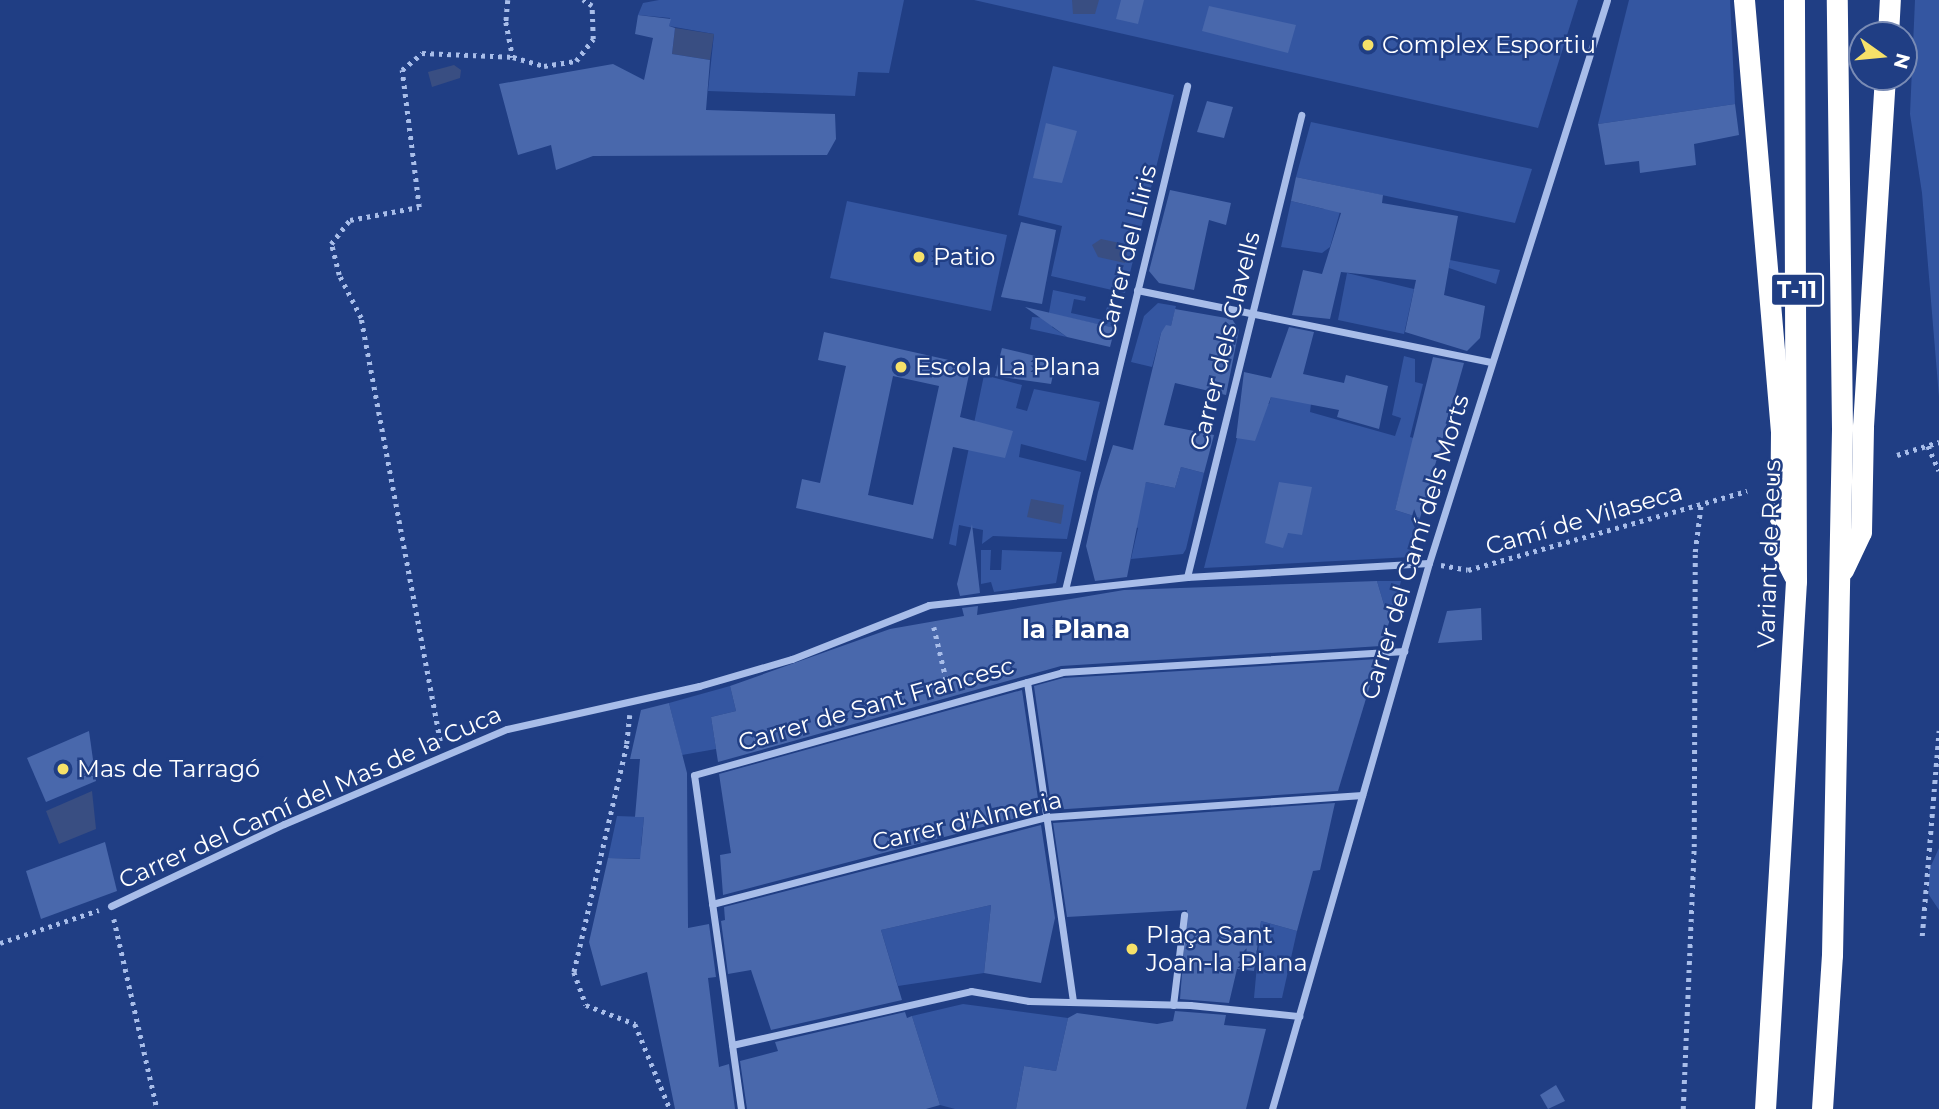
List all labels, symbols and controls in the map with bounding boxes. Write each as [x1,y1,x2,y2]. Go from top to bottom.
north arrow [1848,21,1918,91]
place label: Complex Esportiu [1382,31,1596,59]
marker: Complex Esportiu [1360,37,1376,53]
text: N [1889,51,1915,71]
street label: Carrer del Lliris [1091,162,1163,342]
street label: Carrer dels Clavells [1184,229,1266,453]
place label: Patio [933,243,995,271]
marker: Patio [911,249,927,265]
road number: T-11 [1769,270,1825,310]
place label: Escola La Plana [915,353,1101,381]
marker: Escola La Plana [893,359,909,375]
street label: Carrer del Camí dels Morts [1355,391,1475,703]
street label: Variant de Reus [1751,459,1787,649]
street label: Camí de Vilaseca [1482,477,1686,561]
district label: la Plana [1022,614,1130,646]
street label: Carrer de Sant Francesc [735,651,1017,757]
street label: Carrer del Camí del Mas de la Cuca [114,699,506,895]
place label: Mas de Tarragó [77,755,260,783]
marker: Mas de Tarragó [55,761,71,777]
street label: Carrer d'Almeria [869,785,1065,857]
place label: Plaça Sant Joan-la Plana [1146,921,1308,977]
marker: Plaça Sant Joan-la Plana [1124,941,1140,957]

